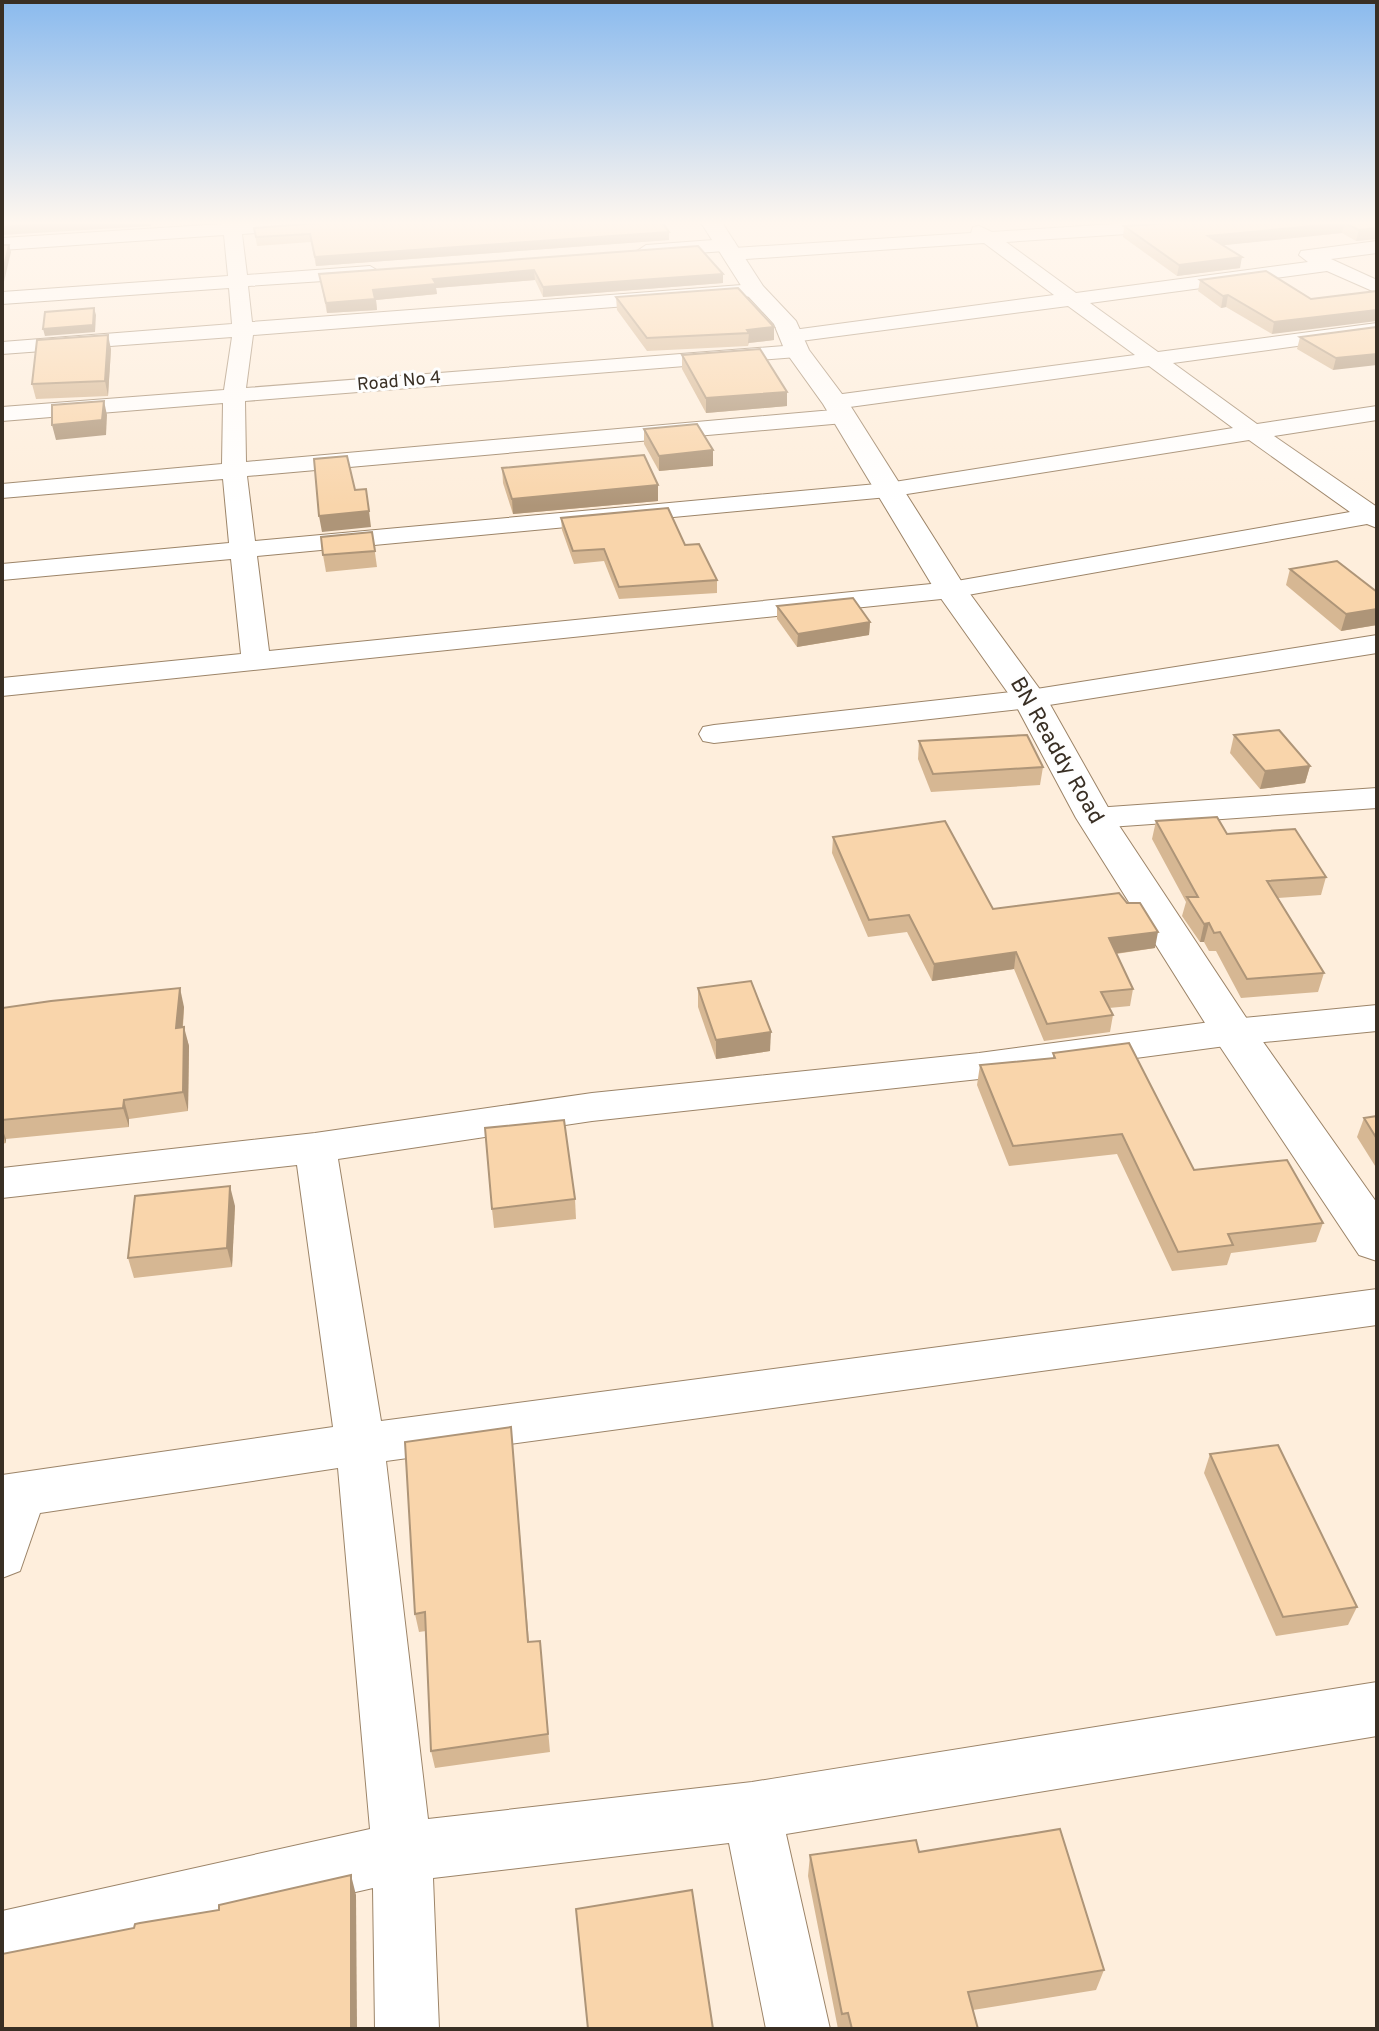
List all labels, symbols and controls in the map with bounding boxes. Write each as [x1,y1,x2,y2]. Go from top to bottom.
street label: Road No 4 [356,367,442,397]
street label: BN Readdy Road [1003,673,1109,829]

